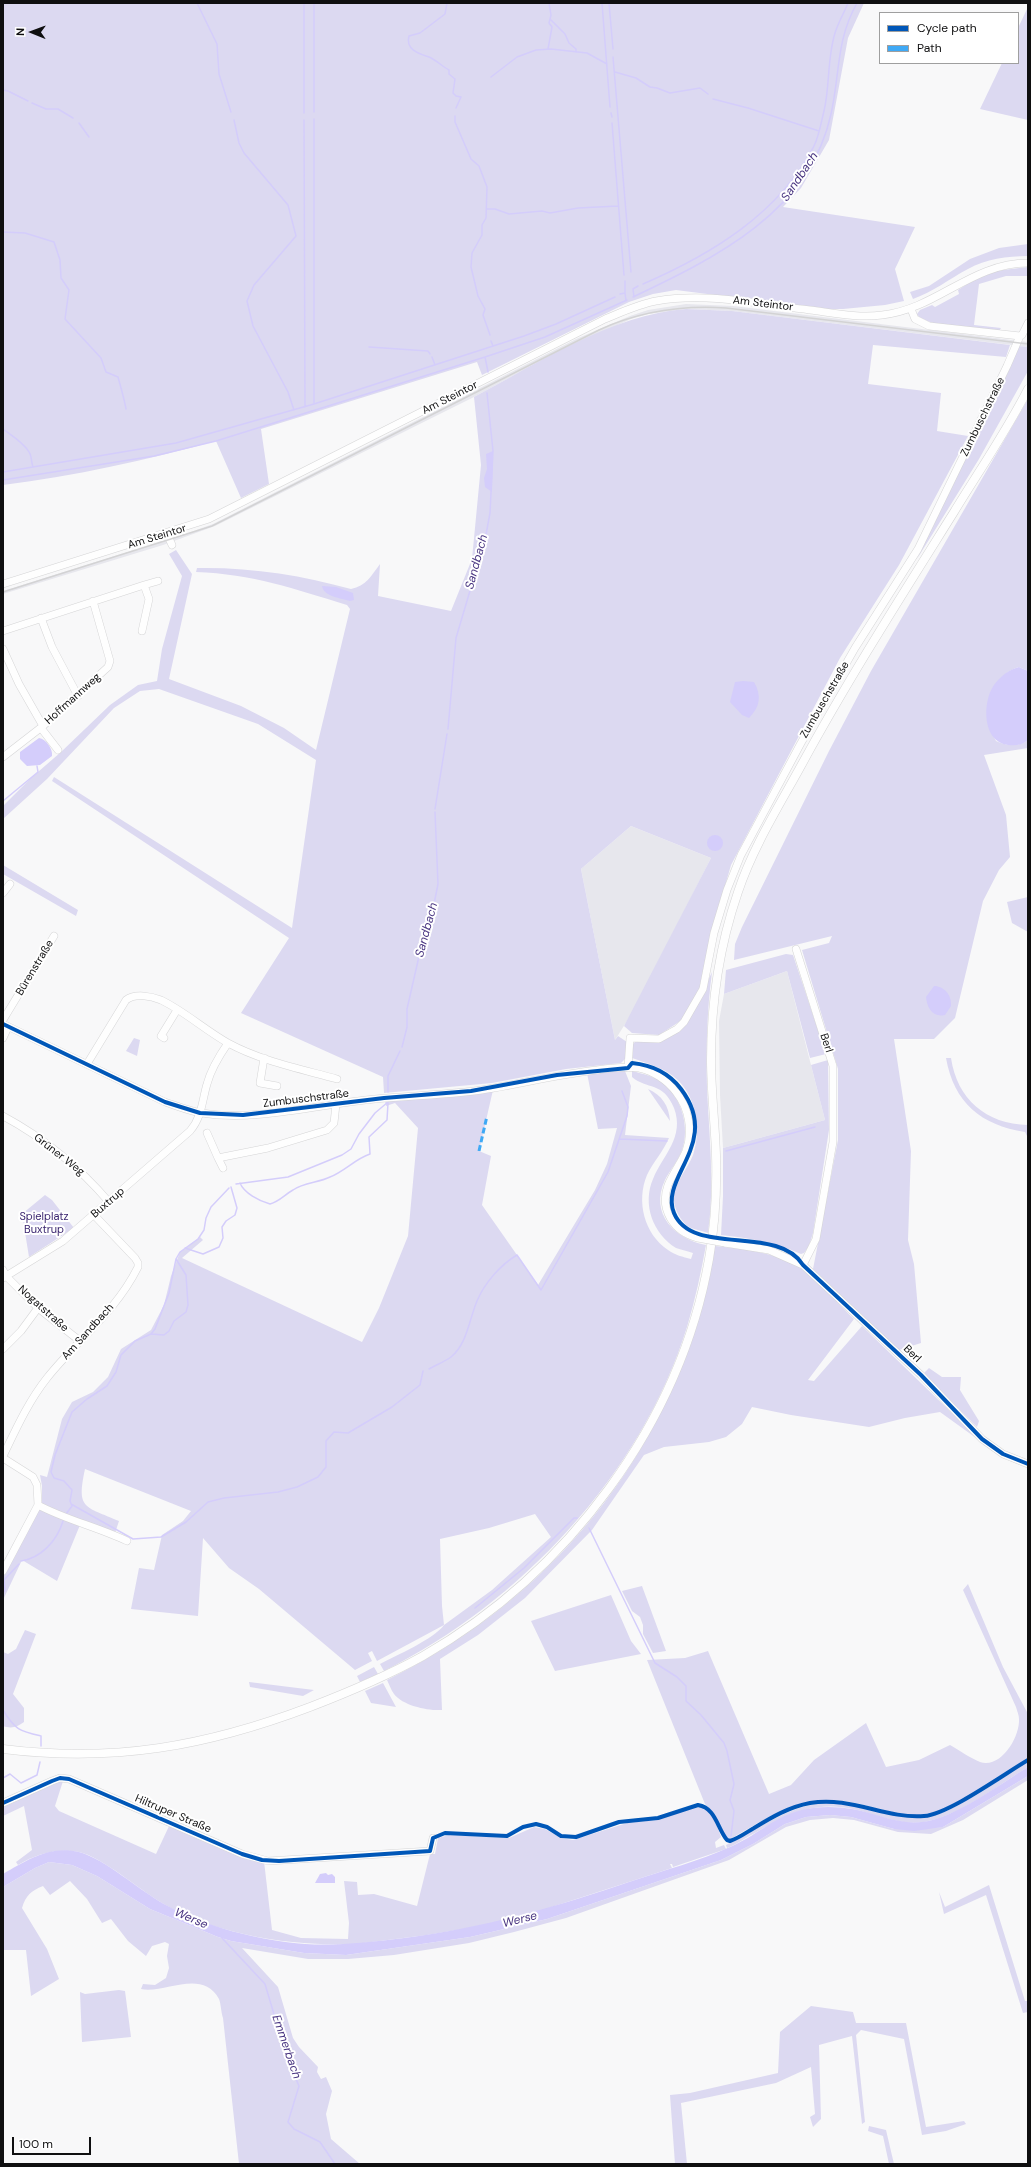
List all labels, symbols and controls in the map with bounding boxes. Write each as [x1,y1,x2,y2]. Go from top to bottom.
north arrow [12,12,52,52]
legend [879,12,1019,64]
text: Cycle path [917,20,977,36]
text: N [13,28,27,36]
text: Path [917,40,942,56]
water label: Sandbach [778,150,822,204]
street label: Am Steintor [732,294,794,314]
street label: Zumbuschstraße [958,375,1008,459]
street label: Am Steintor [420,378,480,418]
street label: Am Steintor [126,522,188,552]
water label: Sandbach [463,533,491,591]
street label: Zumbuschstraße [798,659,852,741]
street label: Hoffmannweg [42,671,104,727]
water label: Sandbach [413,901,441,959]
street label: Bürenstraße [13,938,57,998]
street label: Berl [817,1032,835,1054]
street label: Zumbuschstraße [262,1087,350,1111]
street label: Grüner Weg [31,1131,87,1179]
street label: Buxtrup [89,1185,127,1221]
park label: Spielplatz Buxtrup [19,1210,69,1236]
street label: Nogatstraße [15,1283,71,1335]
street label: Am Sandbach [59,1301,117,1363]
street label: Berl [900,1343,924,1365]
street label: Hiltruper Straße [133,1792,213,1836]
water label: Werse [172,1906,210,1932]
water label: Werse [501,1909,539,1931]
water label: Emmerbach [268,2013,304,2081]
scale bar [14,2129,93,2155]
text: 100 m [19,2136,53,2152]

